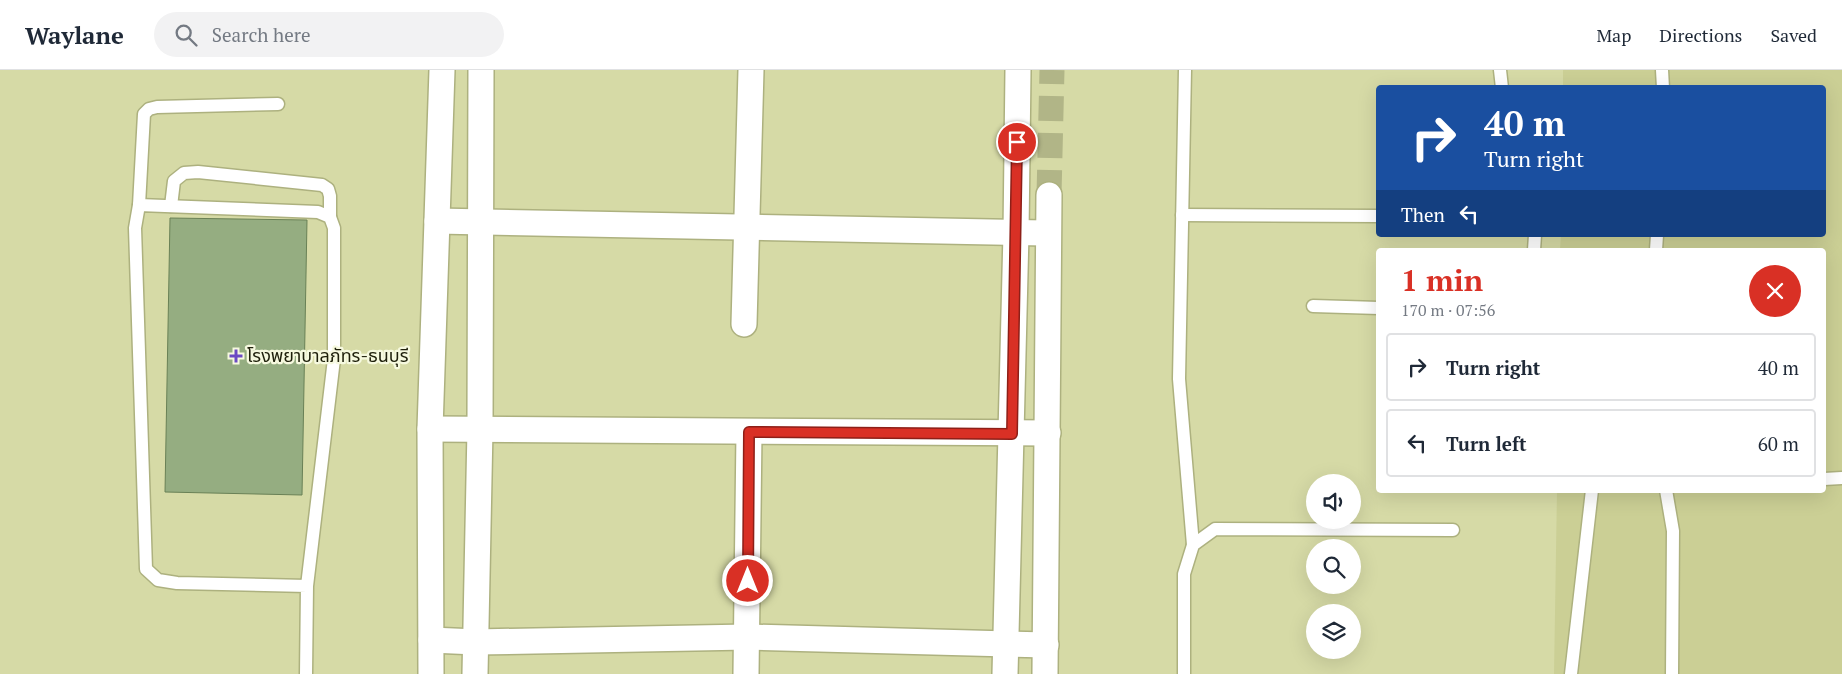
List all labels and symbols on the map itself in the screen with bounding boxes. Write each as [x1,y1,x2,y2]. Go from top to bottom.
pin [996,121,1038,163]
place label: โรงพยาบาลภัทร-ธนบุรี [247,343,409,367]
marker: โรงพยาบาลภัทร-ธนบุรี [229,349,243,363]
position arrow [721,554,773,606]

